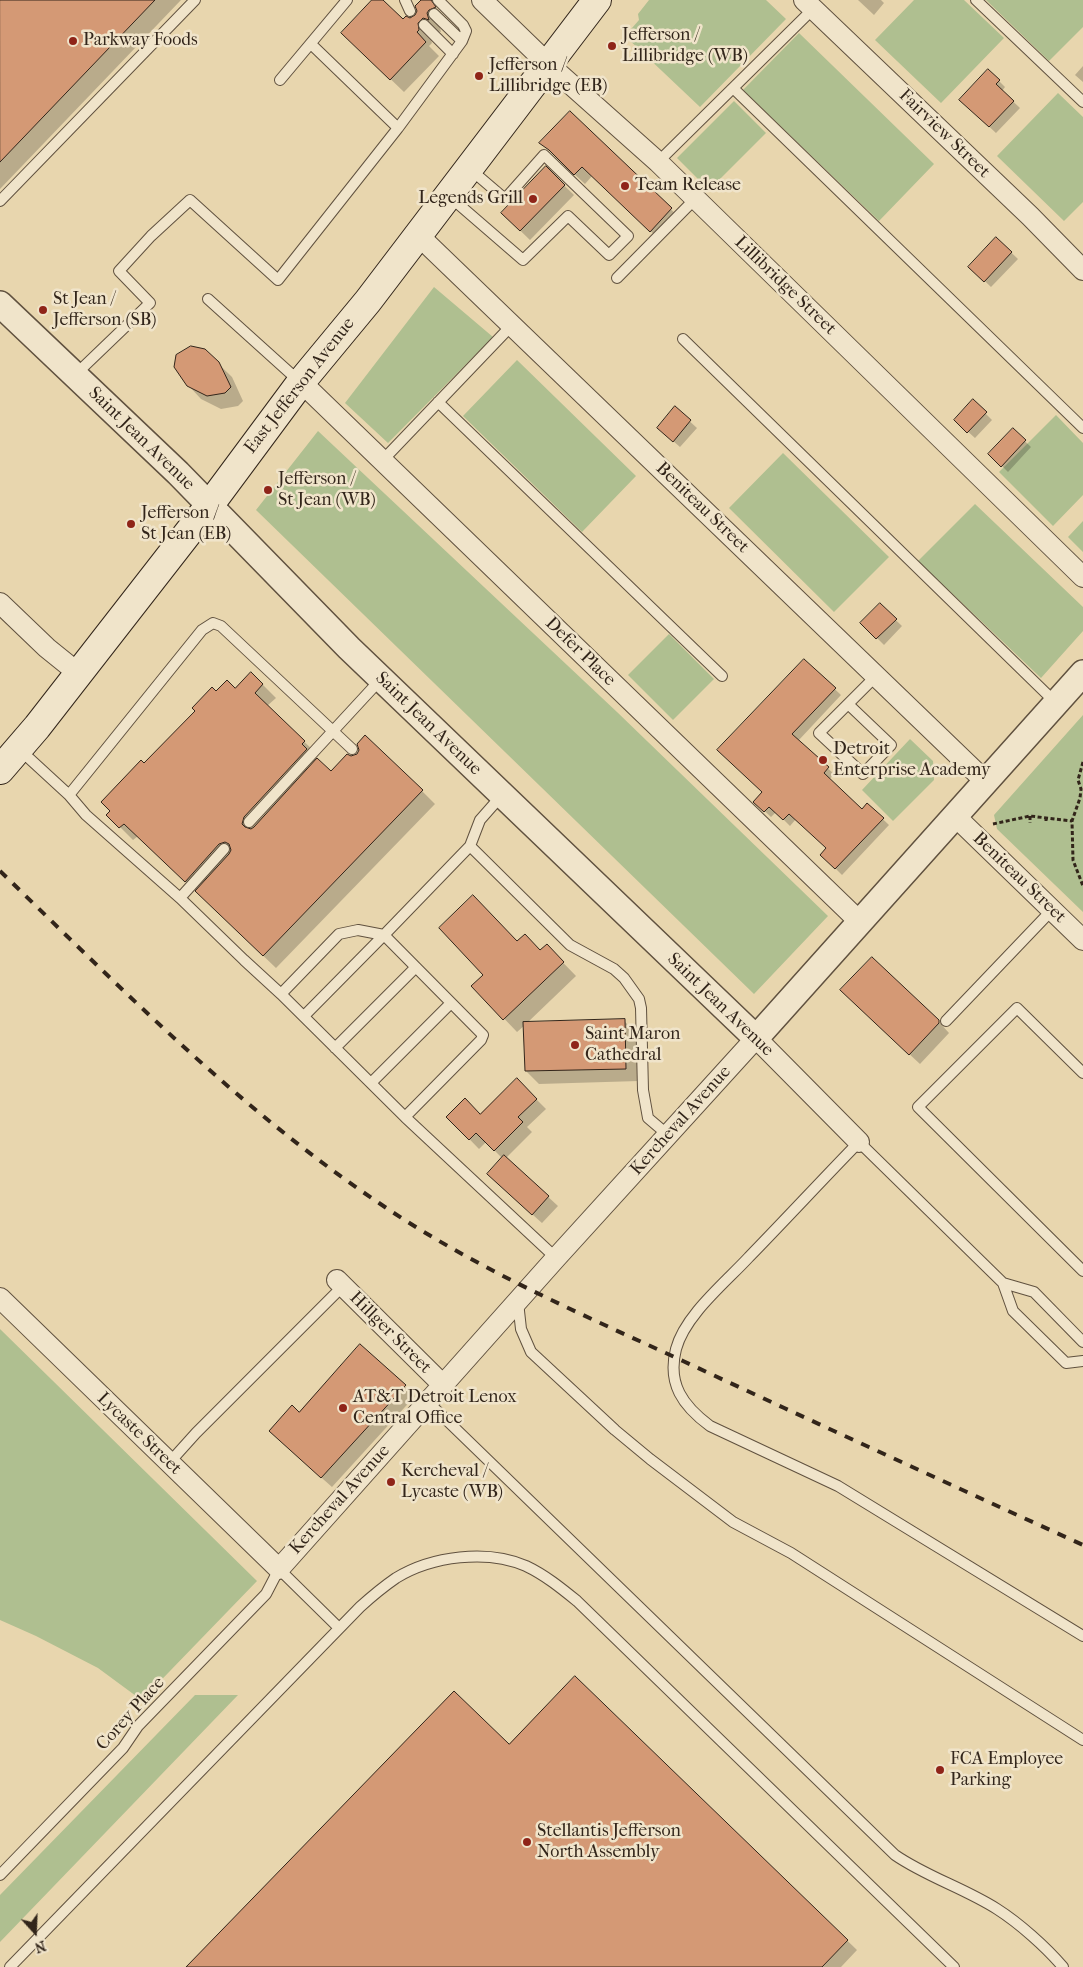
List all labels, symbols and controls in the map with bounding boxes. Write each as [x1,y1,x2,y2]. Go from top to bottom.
place label: Jefferson / Lillibridge (WB) [622,25,748,68]
place label: Parkway Foods [83,30,198,52]
marker: Parkway Foods [67,35,79,47]
marker: Jefferson / Lillibridge (WB) [606,40,618,52]
place label: Jefferson / Lillibridge (EB) [489,55,607,98]
marker: Jefferson / Lillibridge (EB) [473,70,485,82]
street label: Fairview Street [894,85,994,183]
place label: Team Release [635,175,741,197]
marker: Team Release [619,180,631,192]
place label: Legends Grill [418,188,523,210]
marker: Legends Grill [527,193,539,205]
street label: Lillibridge Street [730,232,840,340]
place label: St Jean / Jefferson (SB) [53,289,156,332]
marker: St Jean / Jefferson (SB) [37,304,49,316]
street label: East Jefferson Avenue [240,314,360,458]
street label: Saint Jean Avenue [83,383,199,495]
street label: Beniteau Street [651,458,753,558]
place label: Jefferson / St Jean (WB) [278,469,376,512]
marker: Jefferson / St Jean (WB) [262,484,274,496]
place label: Jefferson / St Jean (EB) [141,503,231,546]
marker: Jefferson / St Jean (EB) [125,518,137,530]
street label: Defer Place [540,613,620,691]
street label: Saint Jean Avenue [370,668,486,780]
place label: Detroit Enterprise Academy [833,739,990,782]
marker: Detroit Enterprise Academy [817,754,829,766]
street label: Beniteau Street [968,828,1070,928]
street label: Saint Jean Avenue [662,949,778,1061]
place label: Saint Maron Cathedral [585,1024,680,1066]
marker: Saint Maron Cathedral [569,1039,581,1051]
street label: Kercheval Avenue [626,1062,736,1180]
street label: Hillger Street [345,1288,435,1378]
place label: AT&T Detroit Lenox Central Office [353,1387,517,1430]
street label: Lycaste Street [92,1388,186,1480]
marker: AT&T Detroit Lenox Central Office [337,1402,349,1414]
street label: Kercheval Avenue [285,1441,395,1559]
place label: Kercheval / Lycaste (WB) [401,1461,503,1504]
marker: Kercheval / Lycaste (WB) [385,1476,397,1488]
street label: Corey Place [92,1673,170,1755]
place label: FCA Employee Parking [950,1749,1063,1792]
marker: FCA Employee Parking [934,1764,946,1776]
place label: Stellantis Jefferson North Assembly [537,1821,681,1864]
marker: Stellantis Jefferson North Assembly [521,1836,533,1848]
north arrow [10,1907,60,1957]
text: N [32,1937,48,1956]

